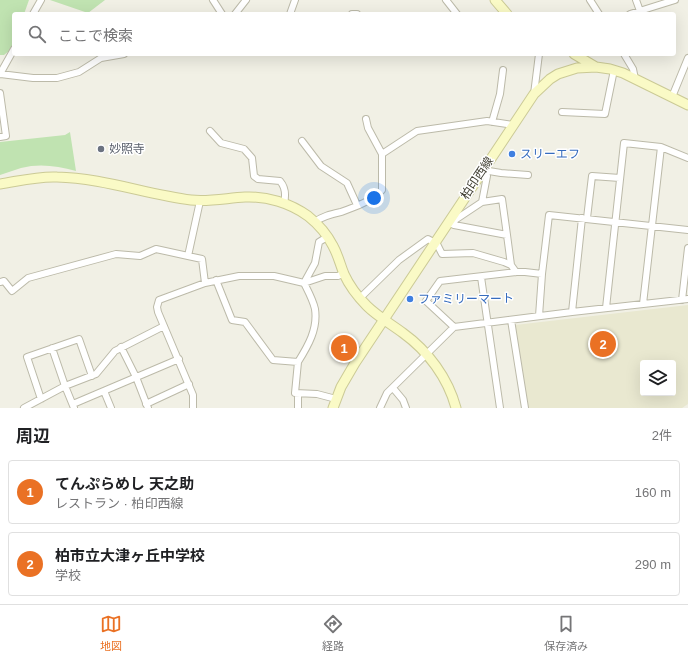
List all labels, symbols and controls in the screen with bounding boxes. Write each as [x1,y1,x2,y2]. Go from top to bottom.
search box [12,12,676,56]
icon: search [26,23,48,45]
text: ここで検索 [58,27,133,44]
place label: 妙照寺 [109,142,145,156]
marker: 妙照寺 [96,144,106,154]
place label: スリーエフ [520,147,580,161]
marker: スリーエフ [507,149,517,159]
street label: 柏印西線 [458,154,496,202]
your location [364,188,384,208]
place label: ファミリーマート [418,292,514,306]
marker: ファミリーマート [405,294,415,304]
pin: 2 [590,329,616,359]
pin: 1 [331,333,357,363]
map controls [640,360,676,396]
button: layers [640,360,676,396]
text: 周辺 [16,427,50,446]
text: 2件 [652,428,672,443]
text: てんぷらめし 天之助 [55,475,194,492]
text: 1 [26,485,34,500]
text: 160 m [635,485,671,500]
text: レストラン · 柏印西線 [55,496,184,511]
text: 柏市立大津ヶ丘中学校 [55,547,205,564]
text: 2 [26,557,34,572]
text: 290 m [635,557,671,572]
text: 学校 [55,568,81,583]
tab: 地図 [100,613,122,653]
tab: 経路 [322,613,344,653]
tab: 保存済み [544,613,588,653]

